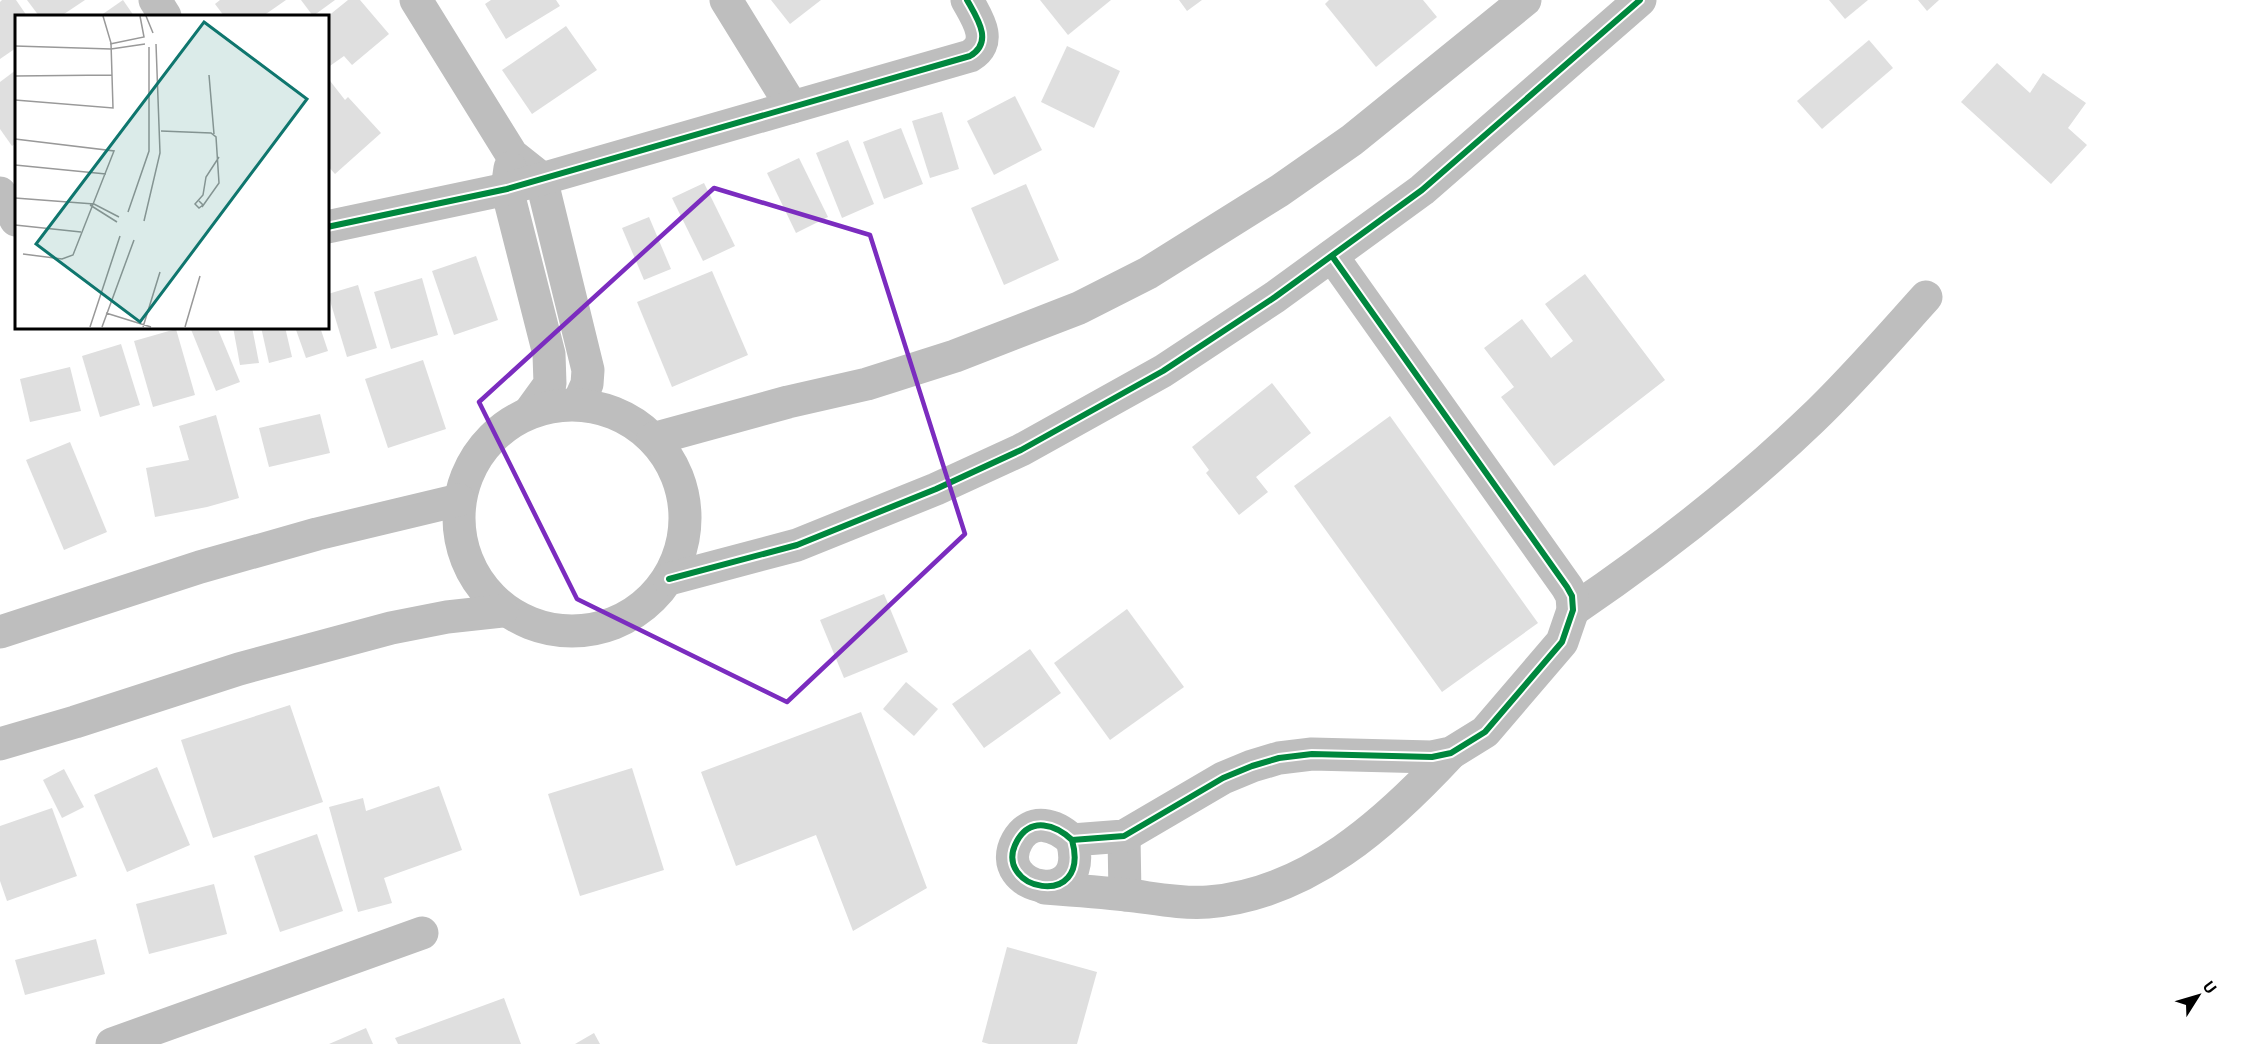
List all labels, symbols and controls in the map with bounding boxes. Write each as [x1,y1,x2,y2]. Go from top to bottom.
inset map [15,15,328,328]
north arrow [2168,966,2228,1026]
text: U [2199,977,2220,997]

